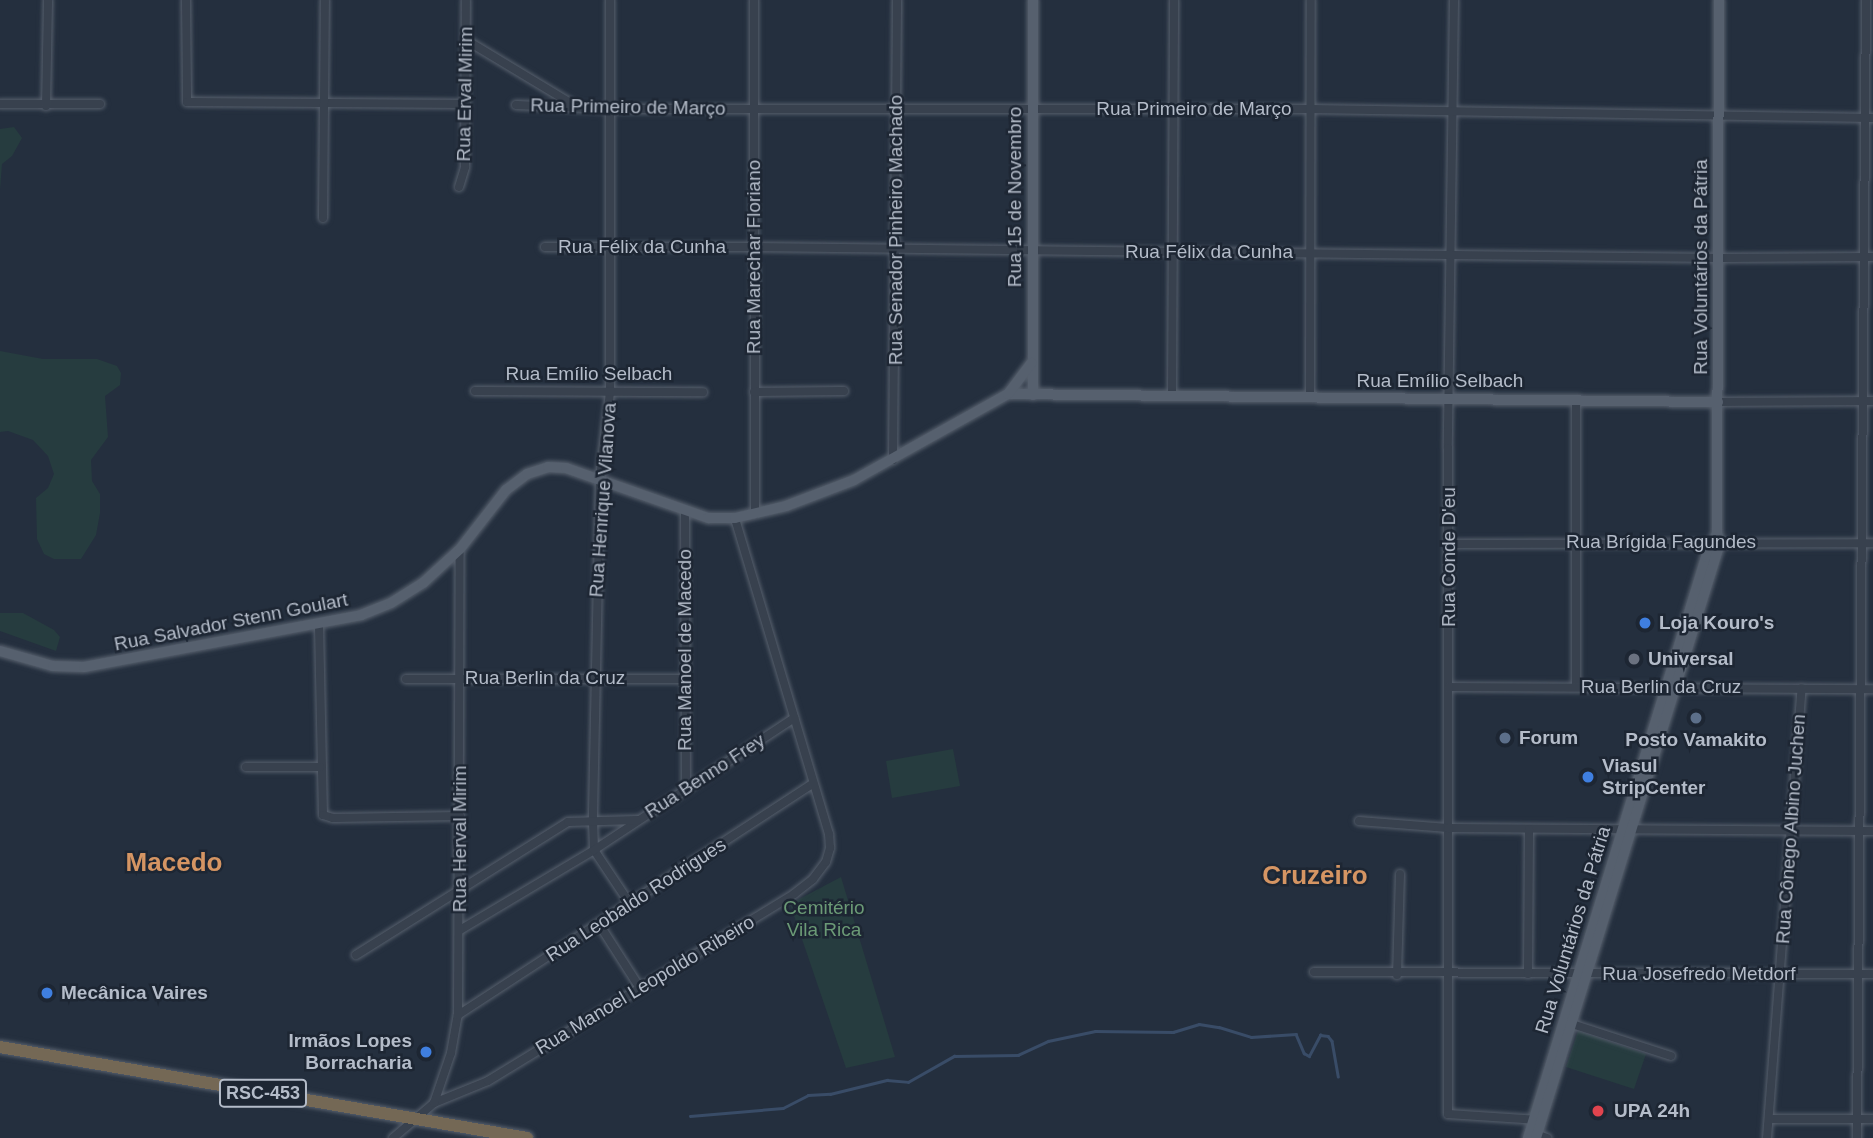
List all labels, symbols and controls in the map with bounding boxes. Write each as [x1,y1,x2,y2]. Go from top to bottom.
street label: Rua Erval Mirim [452,26,478,162]
street label: Rua Primeiro de Março [530,94,726,120]
street label: Rua Senador Pinheiro Machado [885,95,907,365]
street label: Rua Primeiro de Março [1096,98,1292,120]
street label: Rua 15 de Novembro [1004,107,1026,287]
street label: Rua Voluntários da Pátria [1690,159,1712,375]
street label: Rua Marechar Floriano [743,160,765,354]
street label: Rua Félix da Cunha [558,236,726,258]
street label: Rua Félix da Cunha [1125,241,1293,263]
street label: Rua Emílio Selbach [506,363,672,385]
street label: Rua Emílio Selbach [1357,370,1523,392]
street label: Rua Henrique Vilanova [585,402,621,598]
street label: Rua Conde D'eu [1438,487,1460,627]
street label: Rua Brígida Fagundes [1566,531,1756,553]
street label: Rua Manoel de Macedo [674,549,696,751]
street label: Rua Salvador Stenn Goulart [112,588,350,656]
place label: Loja Kouro's [1659,612,1774,634]
marker: Loja Kouro's [1637,615,1653,631]
place label: Universal [1648,648,1734,670]
marker: Universal [1626,651,1642,667]
street label: Rua Berlin da Cruz [465,667,625,689]
street label: Rua Berlin da Cruz [1581,676,1741,698]
marker: Posto Vamakito [1688,710,1704,726]
street label: Rua Cônego Albino Juchen [1772,713,1810,945]
place label: Forum [1519,727,1578,749]
street label: Rua Benno Frey [641,729,769,823]
place label: Posto Vamakito [1625,729,1767,751]
marker: Forum [1497,730,1513,746]
place label: Viasul StripCenter [1602,755,1705,799]
street label: Rua Herval Mirim [449,766,471,912]
marker: Viasul StripCenter [1580,769,1596,785]
street label: Rua Voluntários da Pátria [1531,824,1615,1036]
street label: Rua Leobaldo Rodrigues [542,833,730,967]
district label: Macedo [126,847,222,879]
district label: Cruzeiro [1262,860,1368,892]
park label: Cemitério Vila Rica [783,897,865,941]
street label: Rua Manoel Leopoldo Ribeiro [531,910,759,1060]
street label: Rua Josefredo Metdorf [1602,963,1796,985]
place label: Mecânica Vaires [61,982,208,1004]
marker: Mecânica Vaires [39,985,55,1001]
place label: Irmãos Lopes Borracharia [288,1030,412,1074]
marker: Irmãos Lopes Borracharia [418,1044,434,1060]
road number: RSC-453 [218,1078,308,1108]
place label: UPA 24h [1614,1100,1691,1122]
marker: UPA 24h [1588,1101,1608,1121]

